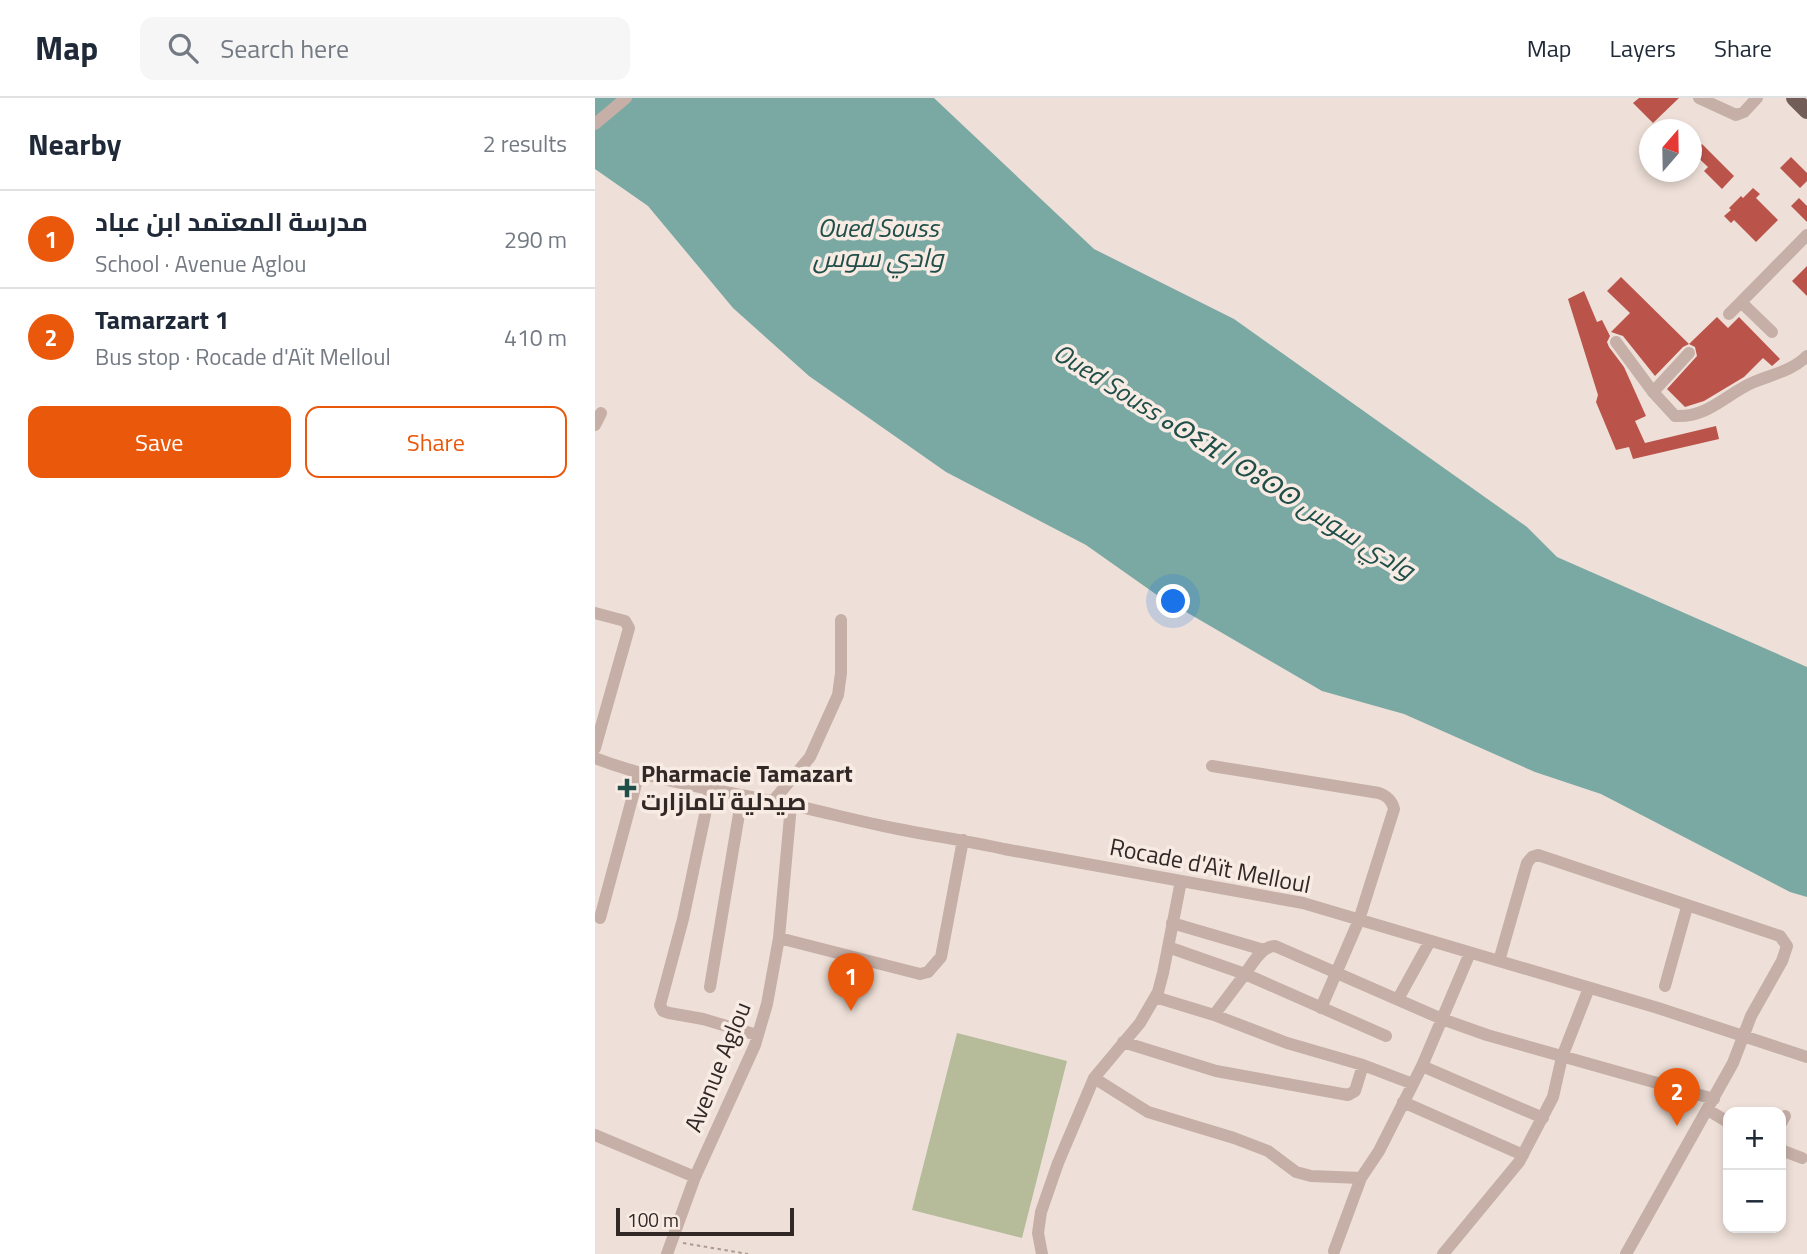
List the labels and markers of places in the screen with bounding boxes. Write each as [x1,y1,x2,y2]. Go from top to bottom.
place label: Pharmacie Tamazart صيدلية تامازارت [641,755,853,819]
marker: Pharmacie Tamazart صيدلية تامازارت [619,780,635,796]
pin: 1 [828,953,874,1011]
pin: 2 [1654,1068,1700,1126]

